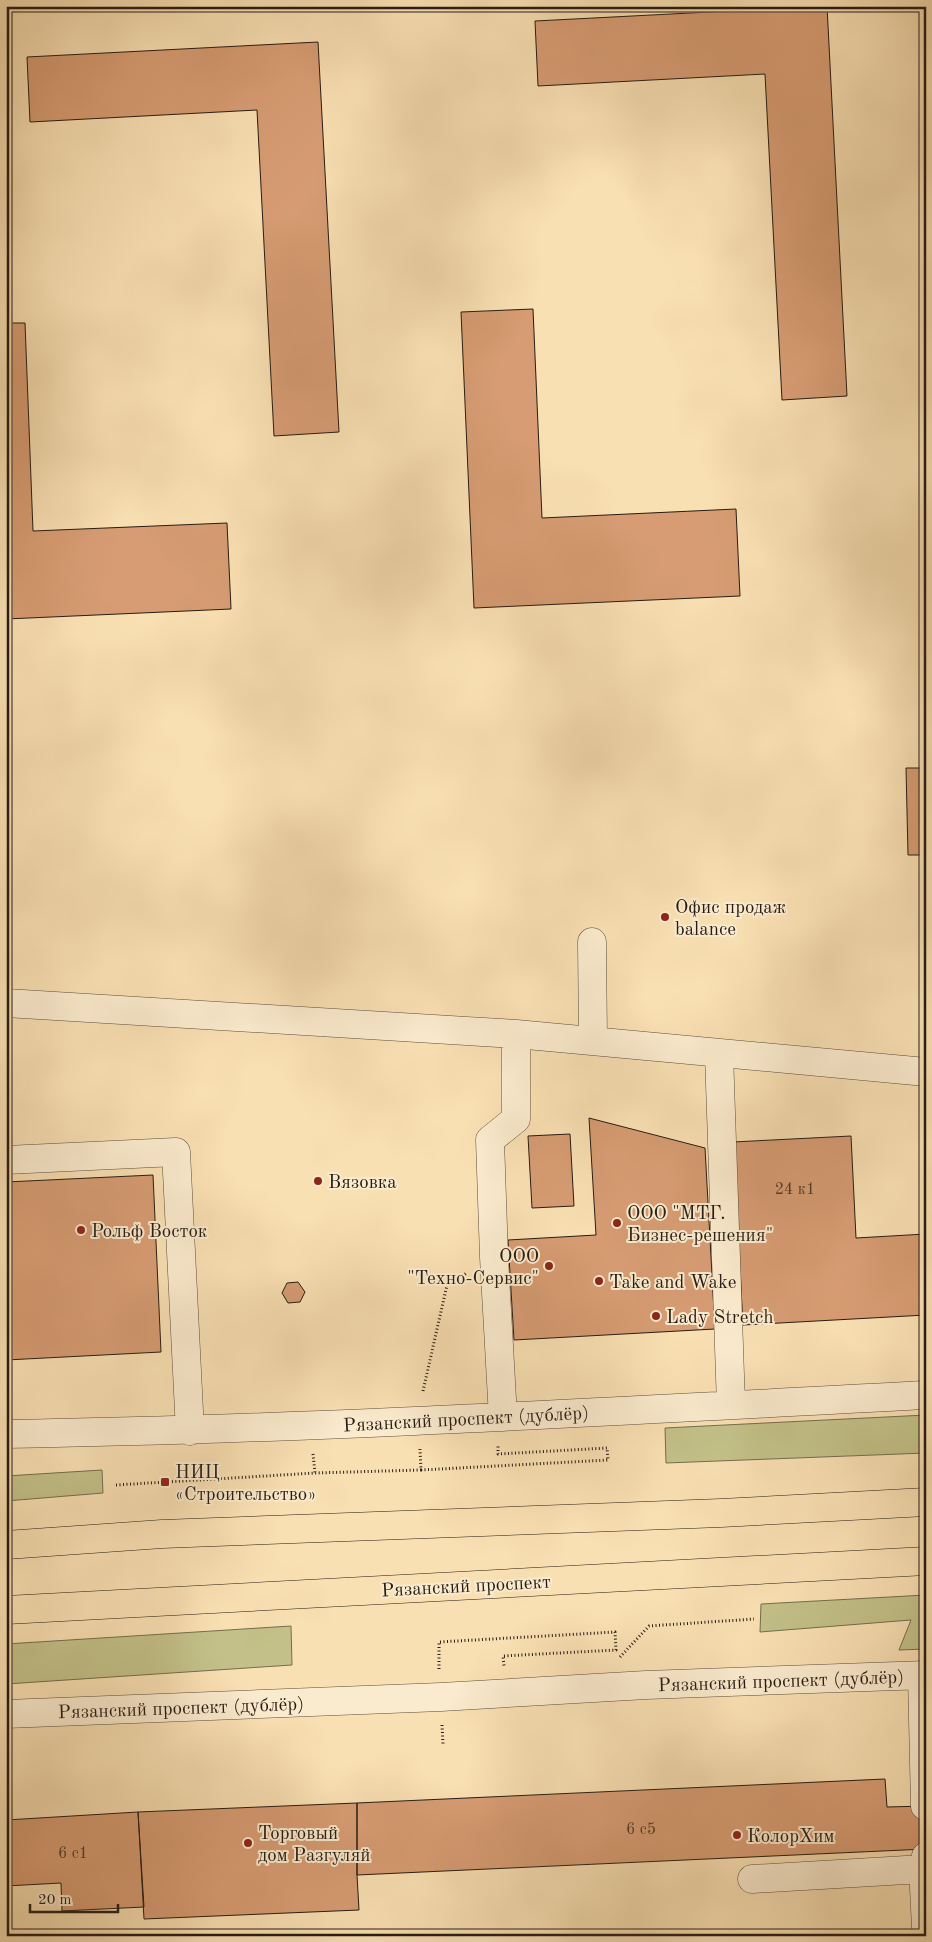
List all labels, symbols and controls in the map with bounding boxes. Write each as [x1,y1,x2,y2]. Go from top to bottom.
place label: Офис продаж balance [675,899,787,940]
marker: Офис продаж balance [659,911,671,923]
place label: Вязовка [328,1174,397,1193]
marker: Вязовка [312,1175,324,1187]
house number: 24 к1 [775,1182,815,1198]
place label: ООО "МТГ. Бизнес-решения" [627,1205,773,1246]
marker: ООО "МТГ. Бизнес-решения" [611,1217,623,1229]
place label: Рольф Восток [91,1223,208,1242]
marker: Рольф Восток [75,1224,87,1236]
place label: ООО "Техно-Сервис" [407,1248,539,1289]
marker: ООО "Техно-Сервис" [543,1260,555,1272]
place label: Take and Wake [609,1274,737,1293]
marker: Take and Wake [593,1275,605,1287]
place label: Lady Stretch [666,1309,774,1328]
marker: Lady Stretch [650,1310,662,1322]
street label: Рязанский проспект (дублёр) [343,1404,590,1436]
place label: НИЦ «Строительство» [175,1464,316,1505]
marker: НИЦ «Строительство» [159,1476,171,1488]
street label: Рязанский проспект [381,1574,552,1601]
street label: Рязанский проспект (дублёр) [658,1668,905,1696]
street label: Рязанский проспект (дублёр) [58,1695,305,1723]
house number: 6 с5 [626,1822,656,1838]
place label: Торговый дом Разгуляй [258,1825,371,1866]
place label: КолорХим [747,1828,835,1847]
marker: КолорХим [731,1829,743,1841]
marker: Торговый дом Разгуляй [242,1837,254,1849]
house number: 6 с1 [58,1846,88,1862]
scale bar [30,1882,118,1914]
text: 20 m [38,1893,72,1908]

